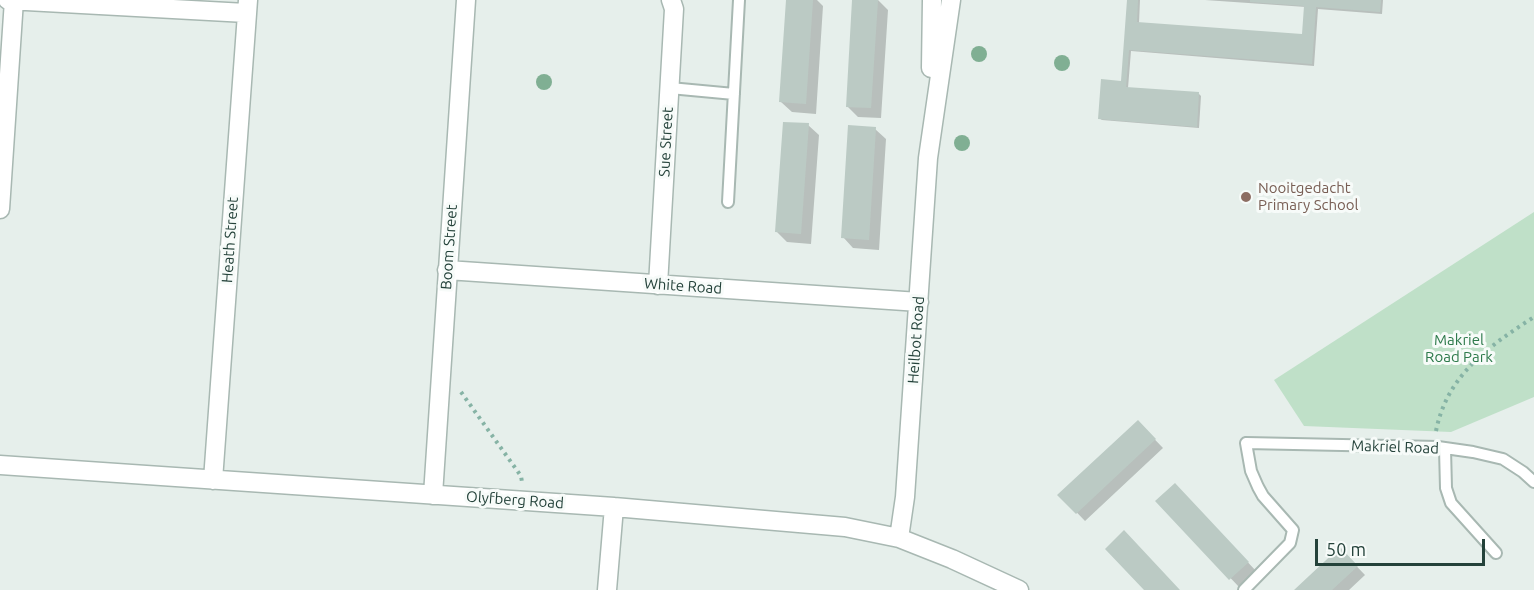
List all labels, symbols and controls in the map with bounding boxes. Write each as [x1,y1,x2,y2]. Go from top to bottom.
street label: Sue Street [655,107,677,177]
place label: Nooitgedacht Primary School [1258,179,1359,214]
marker: Nooitgedacht Primary School [1239,190,1253,204]
street label: Heath Street [218,196,242,284]
street label: Boom Street [437,204,461,290]
street label: White Road [643,274,723,298]
street label: Heilbot Road [904,296,928,384]
park label: Makriel Road Park [1425,331,1493,366]
street label: Makriel Road [1351,436,1439,458]
street label: Olyfberg Road [466,488,564,512]
scale bar [1318,527,1488,565]
text: 50 m [1326,539,1366,559]

